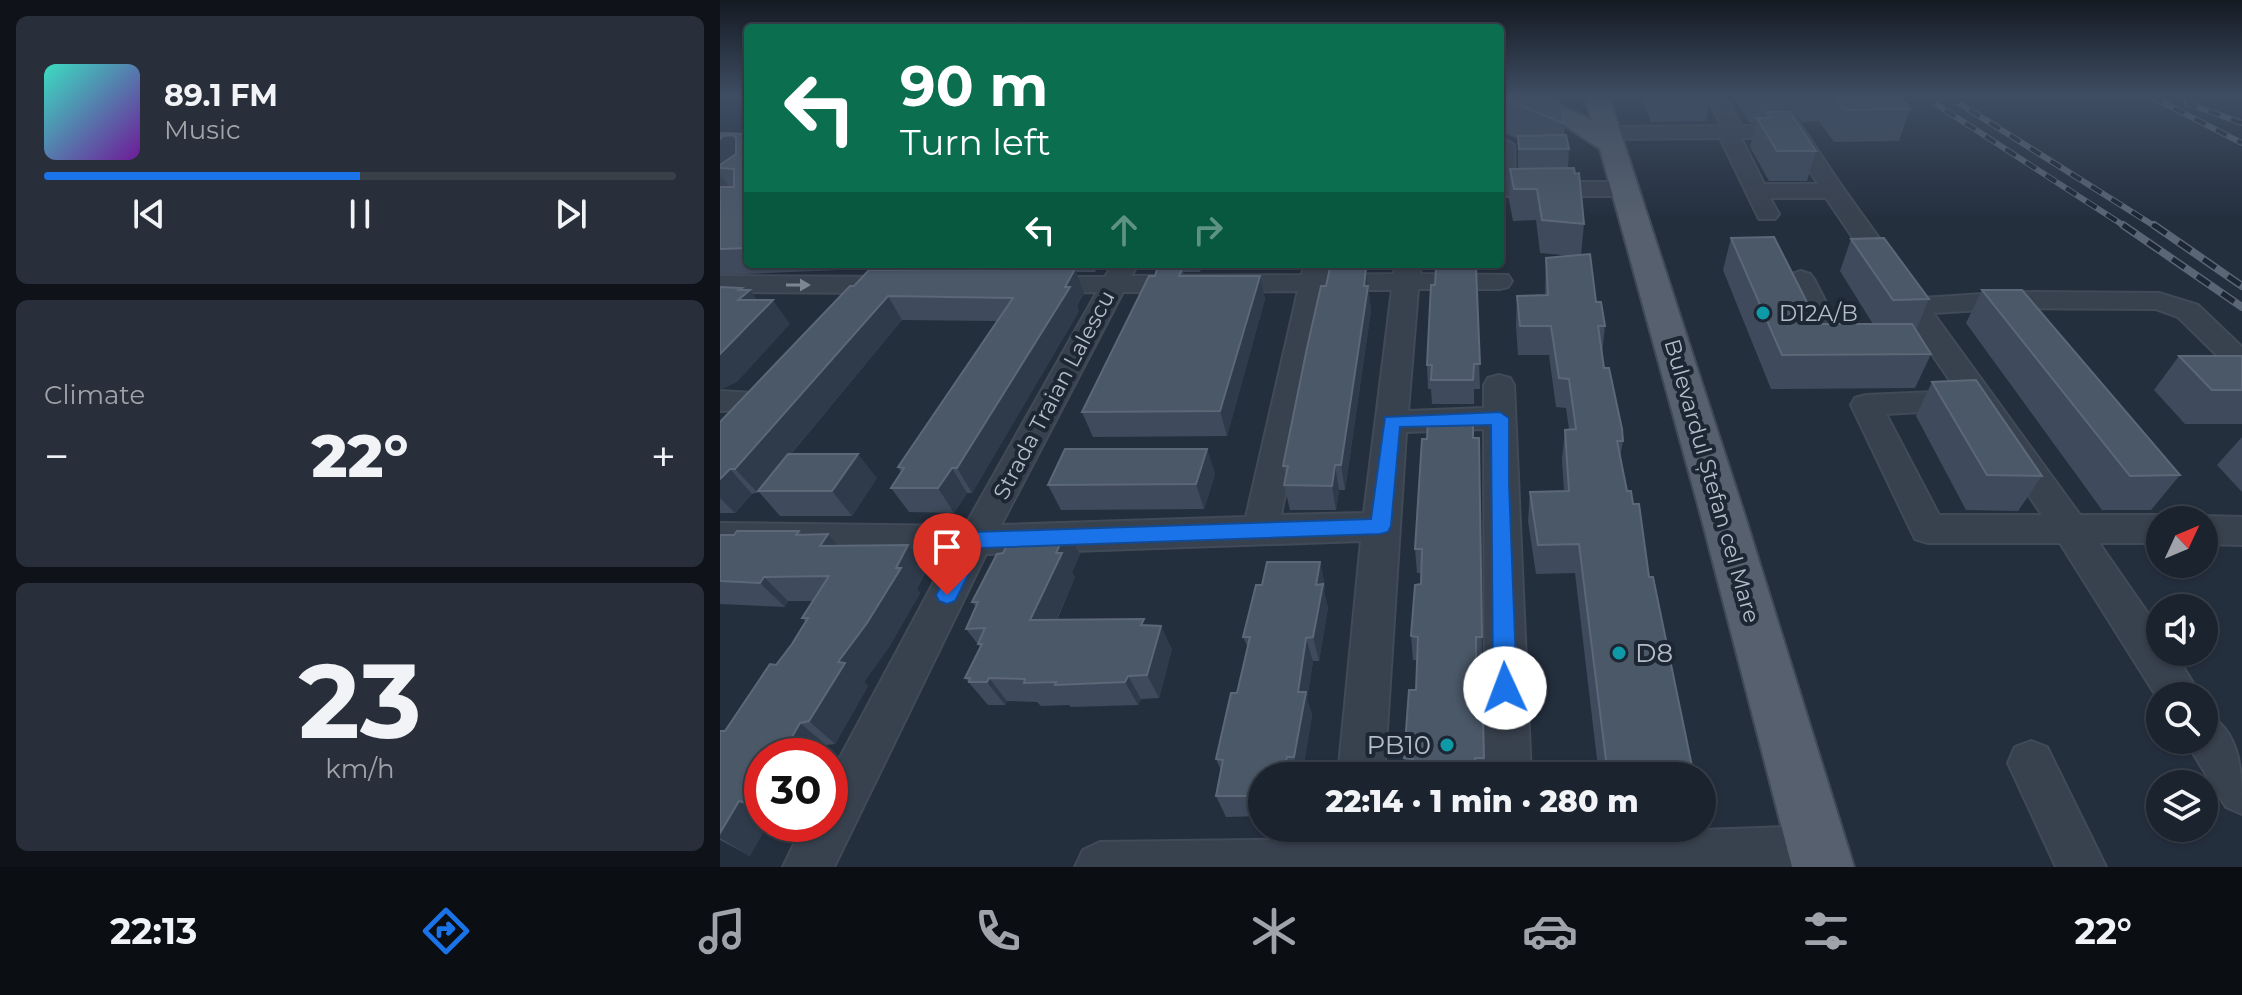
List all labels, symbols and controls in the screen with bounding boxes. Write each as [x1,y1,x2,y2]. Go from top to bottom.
text: 90 m [900,52,1048,120]
icon: left [768,56,872,160]
text: 89.1 FM [164,77,278,114]
text: Music [164,114,241,146]
text: Turn left [900,120,1051,164]
icon: previous [127,192,171,236]
icon: pause [338,192,382,236]
icon: next [549,192,593,236]
icon: left [1018,208,1062,252]
icon: ahead [1102,208,1146,252]
icon: right [1186,208,1230,252]
one-way arrow [786,278,811,291]
street label: Strada Traian Lalescu [987,286,1121,504]
place label: D12A/B [1779,300,1858,327]
marker: D12A/B [1754,304,1772,322]
street label: Bulevardul Ștefan cel Mare [1659,336,1765,626]
text: Climate [44,379,145,411]
text: 22° [312,419,408,492]
text: − [44,429,69,483]
text: + [651,429,676,483]
north arrow [2146,506,2218,578]
map controls [2146,506,2218,842]
pin [913,513,981,595]
icon: arrive [925,525,969,569]
button: sound [2146,594,2218,666]
text: 23 [299,637,421,764]
place label: D8 [1635,637,1673,669]
marker: D8 [1610,644,1628,662]
position arrow [1463,646,1547,730]
button: search [2146,682,2218,754]
place label: PB10 [1366,729,1431,761]
marker: PB10 [1438,736,1456,754]
speed limit sign: 30 [744,738,848,842]
text: km/h [325,753,395,785]
button: layers [2146,770,2218,842]
text: 22:14 · 1 min · 280 m [1325,783,1639,820]
icon: directions [418,903,474,959]
icon: music [694,903,750,959]
icon: phone [970,903,1026,959]
icon: climate [1246,903,1302,959]
icon: car [1522,903,1578,959]
icon: filters [1798,903,1854,959]
text: 22:13 [110,909,197,953]
text: 22° [2074,909,2132,953]

